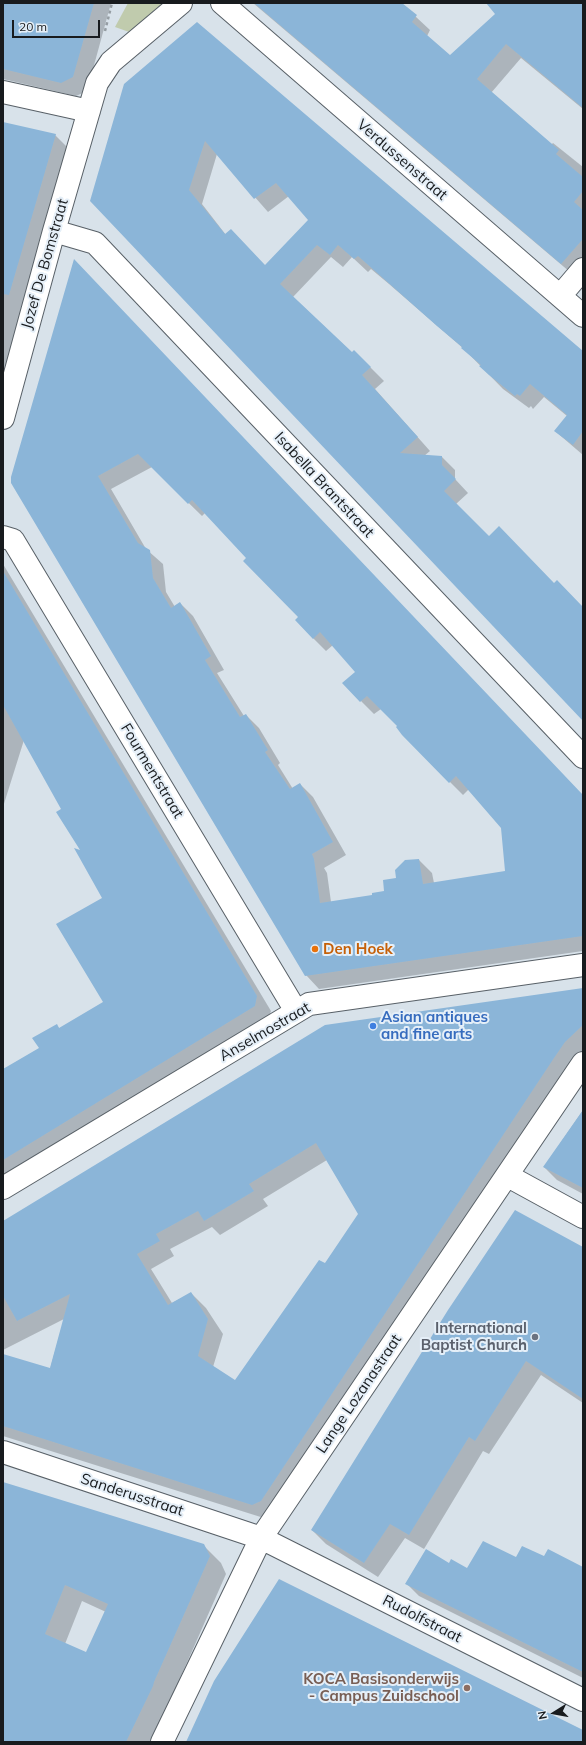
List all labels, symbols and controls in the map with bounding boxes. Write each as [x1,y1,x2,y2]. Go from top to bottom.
scale bar [14,12,102,38]
text: 20 m [19,19,47,34]
street label: Verdussenstraat [353,116,451,204]
street label: Jozef De Bomstraat [18,197,72,331]
street label: Isabella Brantstraat [271,429,377,541]
street label: Fourmentstraat [117,720,187,822]
place label: Den Hoek [323,940,393,958]
marker: Den Hoek [310,944,320,954]
street label: Anselmostraat [216,999,314,1065]
place label: Asian antiques and fine arts [381,1008,488,1043]
marker: Asian antiques and fine arts [368,1021,378,1031]
place label: International Baptist Church [421,1319,527,1354]
street label: Lange Lozanastraat [313,1331,405,1457]
marker: International Baptist Church [530,1332,540,1342]
street label: Sanderusstraat [78,1470,186,1520]
street label: Rudolfstraat [379,1591,465,1647]
place label: KOCA Basisonderwijs - Campus Zuidschool [303,1670,459,1705]
marker: KOCA Basisonderwijs - Campus Zuidschool [462,1683,472,1693]
north arrow [534,1693,574,1733]
text: N [535,1710,550,1721]

